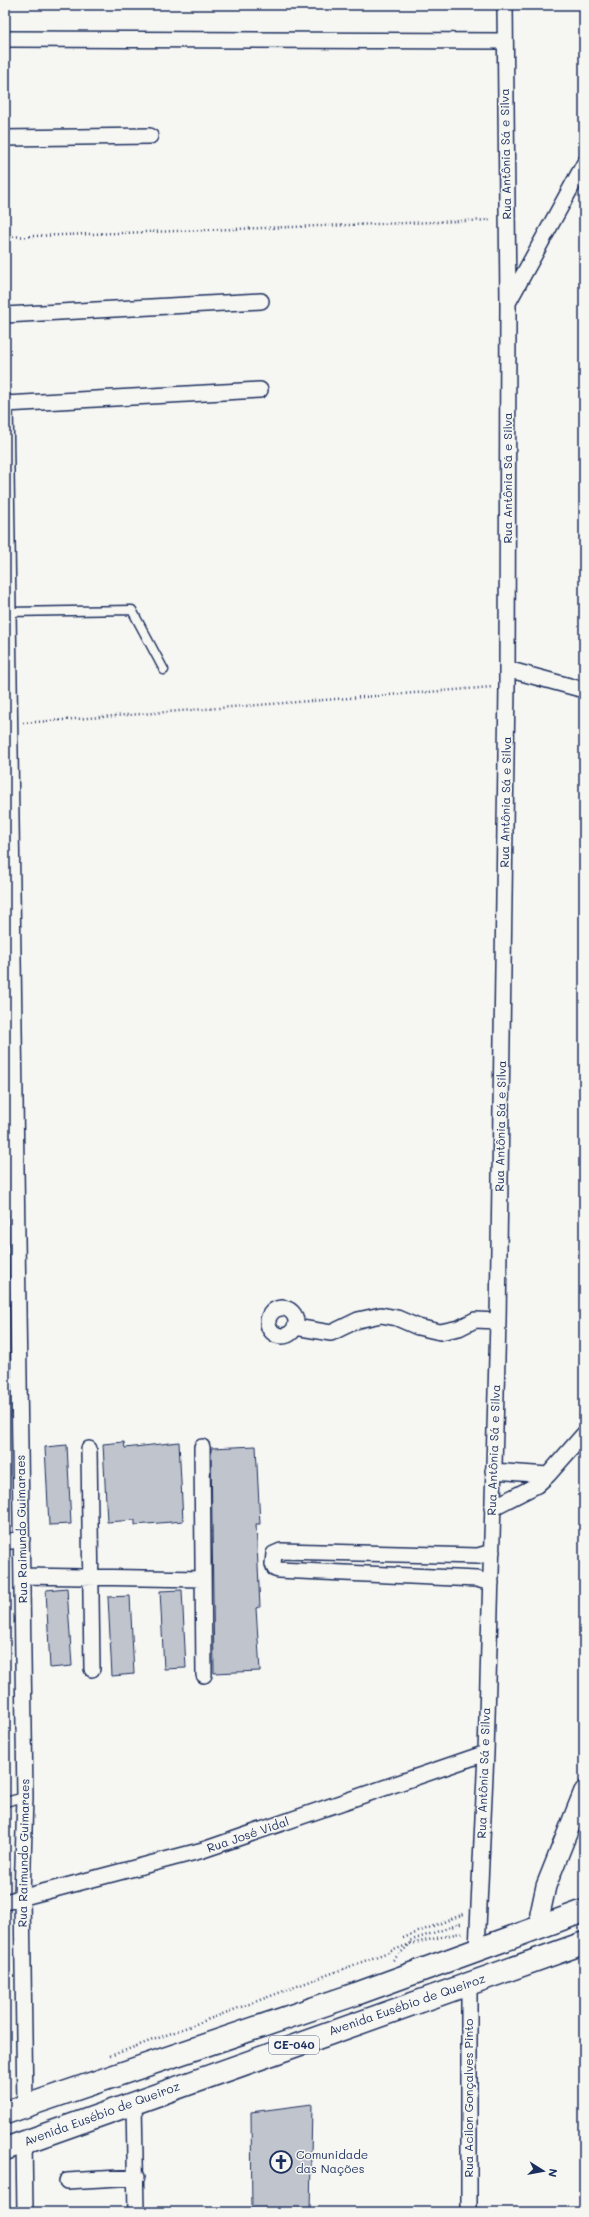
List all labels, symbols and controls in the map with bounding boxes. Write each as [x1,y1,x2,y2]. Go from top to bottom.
street label: Rua Antônia Sá e Silva [496,88,514,220]
street label: Rua Antônia Sá e Silva [499,412,515,544]
street label: Rua Antônia Sá e Silva [496,736,514,868]
street label: Rua Antônia Sá e Silva [491,1060,509,1192]
street label: Rua Antônia Sá e Silva [483,1384,503,1516]
street label: Rua Raimundo Guimaraes [12,1454,30,1603]
street label: Rua Antônia Sá e Silva [473,1707,493,1839]
street label: Rua Raimundo Guimaraes [14,1778,32,1927]
street label: Rua José Vidal [204,1813,291,1856]
street label: Avenida Eusébio de Queiroz [326,1970,488,2038]
street label: Rua Acilon Gonçalves Pinto [460,2019,476,2177]
road number: CE-040 [269,2036,319,2054]
street label: Avenida Eusébio de Queiroz [21,2077,182,2149]
place label: Comunidade das Nações [296,2146,368,2176]
church icon: Comunidade das Nações [268,2149,294,2175]
north arrow [523,2151,563,2191]
text: N [545,2167,561,2179]

